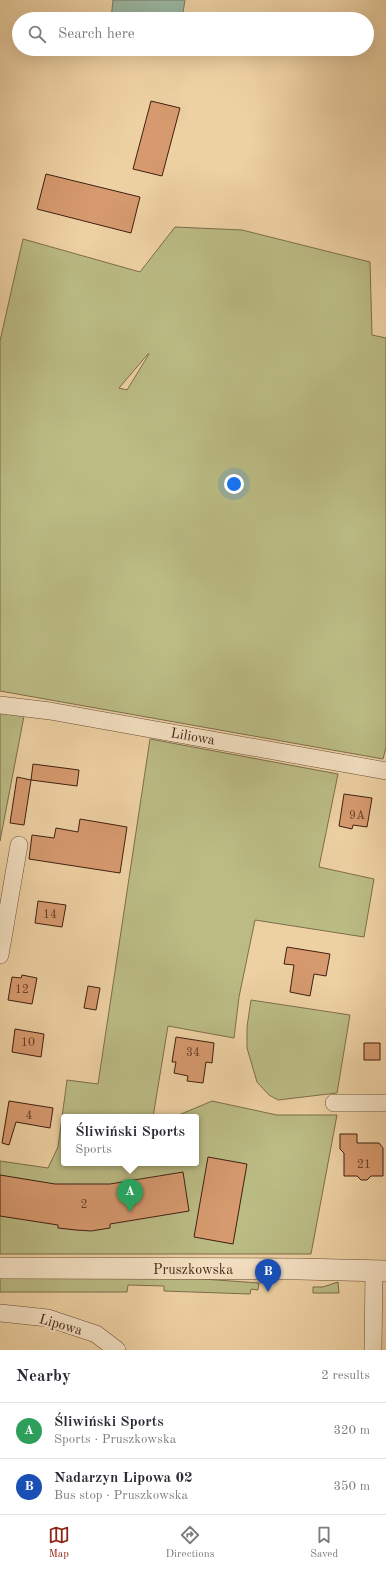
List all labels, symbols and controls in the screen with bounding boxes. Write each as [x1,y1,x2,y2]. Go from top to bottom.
search box [12,12,374,56]
icon: search [26,23,48,45]
text: Search here [58,27,135,42]
your location [224,474,244,494]
street label: Liliowa [170,726,216,748]
house number: 9A [349,810,365,822]
house number: 14 [43,909,57,921]
house number: 12 [15,984,29,996]
house number: 10 [21,1037,35,1049]
house number: 34 [186,1047,200,1059]
house number: 4 [26,1110,33,1122]
popup [61,1114,199,1166]
text: Śliwiński Sports [75,1125,185,1140]
text: Sports [75,1143,112,1156]
house number: 21 [357,1159,371,1171]
pin: A [117,1179,143,1212]
house number: 2 [81,1199,87,1211]
pin: B [255,1259,281,1292]
street label: Pruszkowska [153,1263,233,1277]
street label: Lipowa [37,1312,84,1338]
text: Nearby [16,1368,71,1385]
text: 2 results [321,1369,370,1382]
text: Śliwiński Sports [54,1415,164,1430]
text: A [24,1424,34,1437]
text: 320 m [333,1424,370,1437]
text: Sports · Pruszkowska [54,1433,176,1446]
text: Nadarzyn Lipowa 02 [54,1471,193,1486]
text: B [24,1480,34,1493]
text: 350 m [333,1480,370,1493]
text: Bus stop · Pruszkowska [54,1489,188,1502]
tab: Map [48,1524,70,1562]
tab: Directions [166,1524,214,1562]
tab: Saved [310,1524,338,1562]

